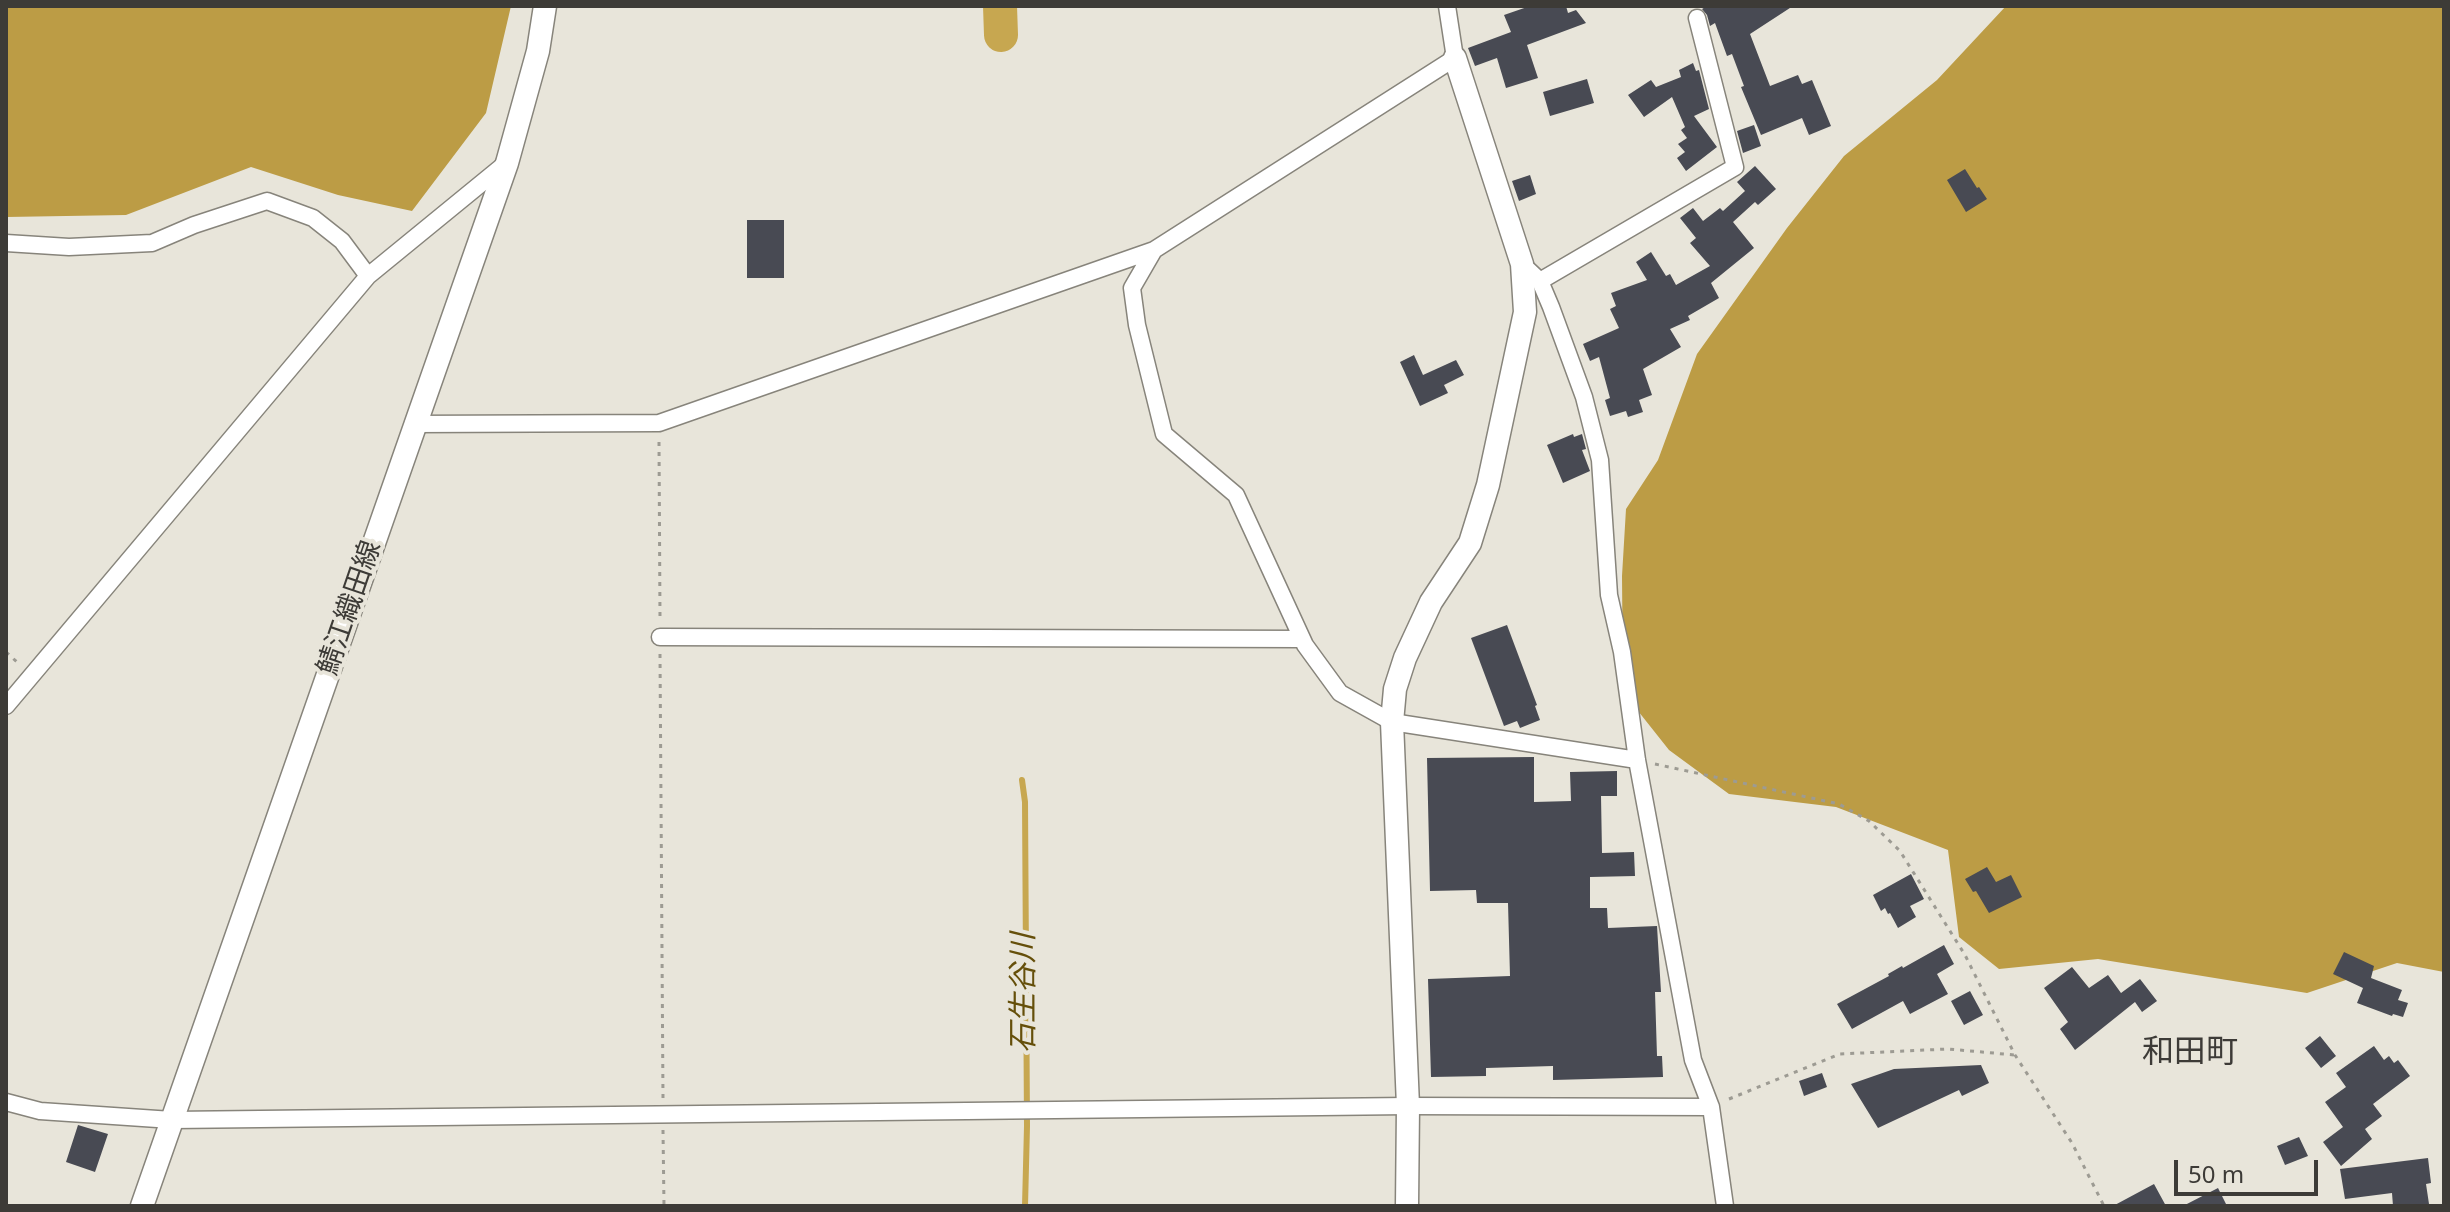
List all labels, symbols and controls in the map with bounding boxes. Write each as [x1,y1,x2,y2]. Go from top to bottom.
street label: 鯖江織田線 [311,536,389,680]
water label: 石生谷川 [1006,933,1042,1053]
district label: 和田町 [2142,1034,2238,1072]
scale bar [2178,1144,2322,1194]
text: 50 m [2188,1157,2244,1190]

